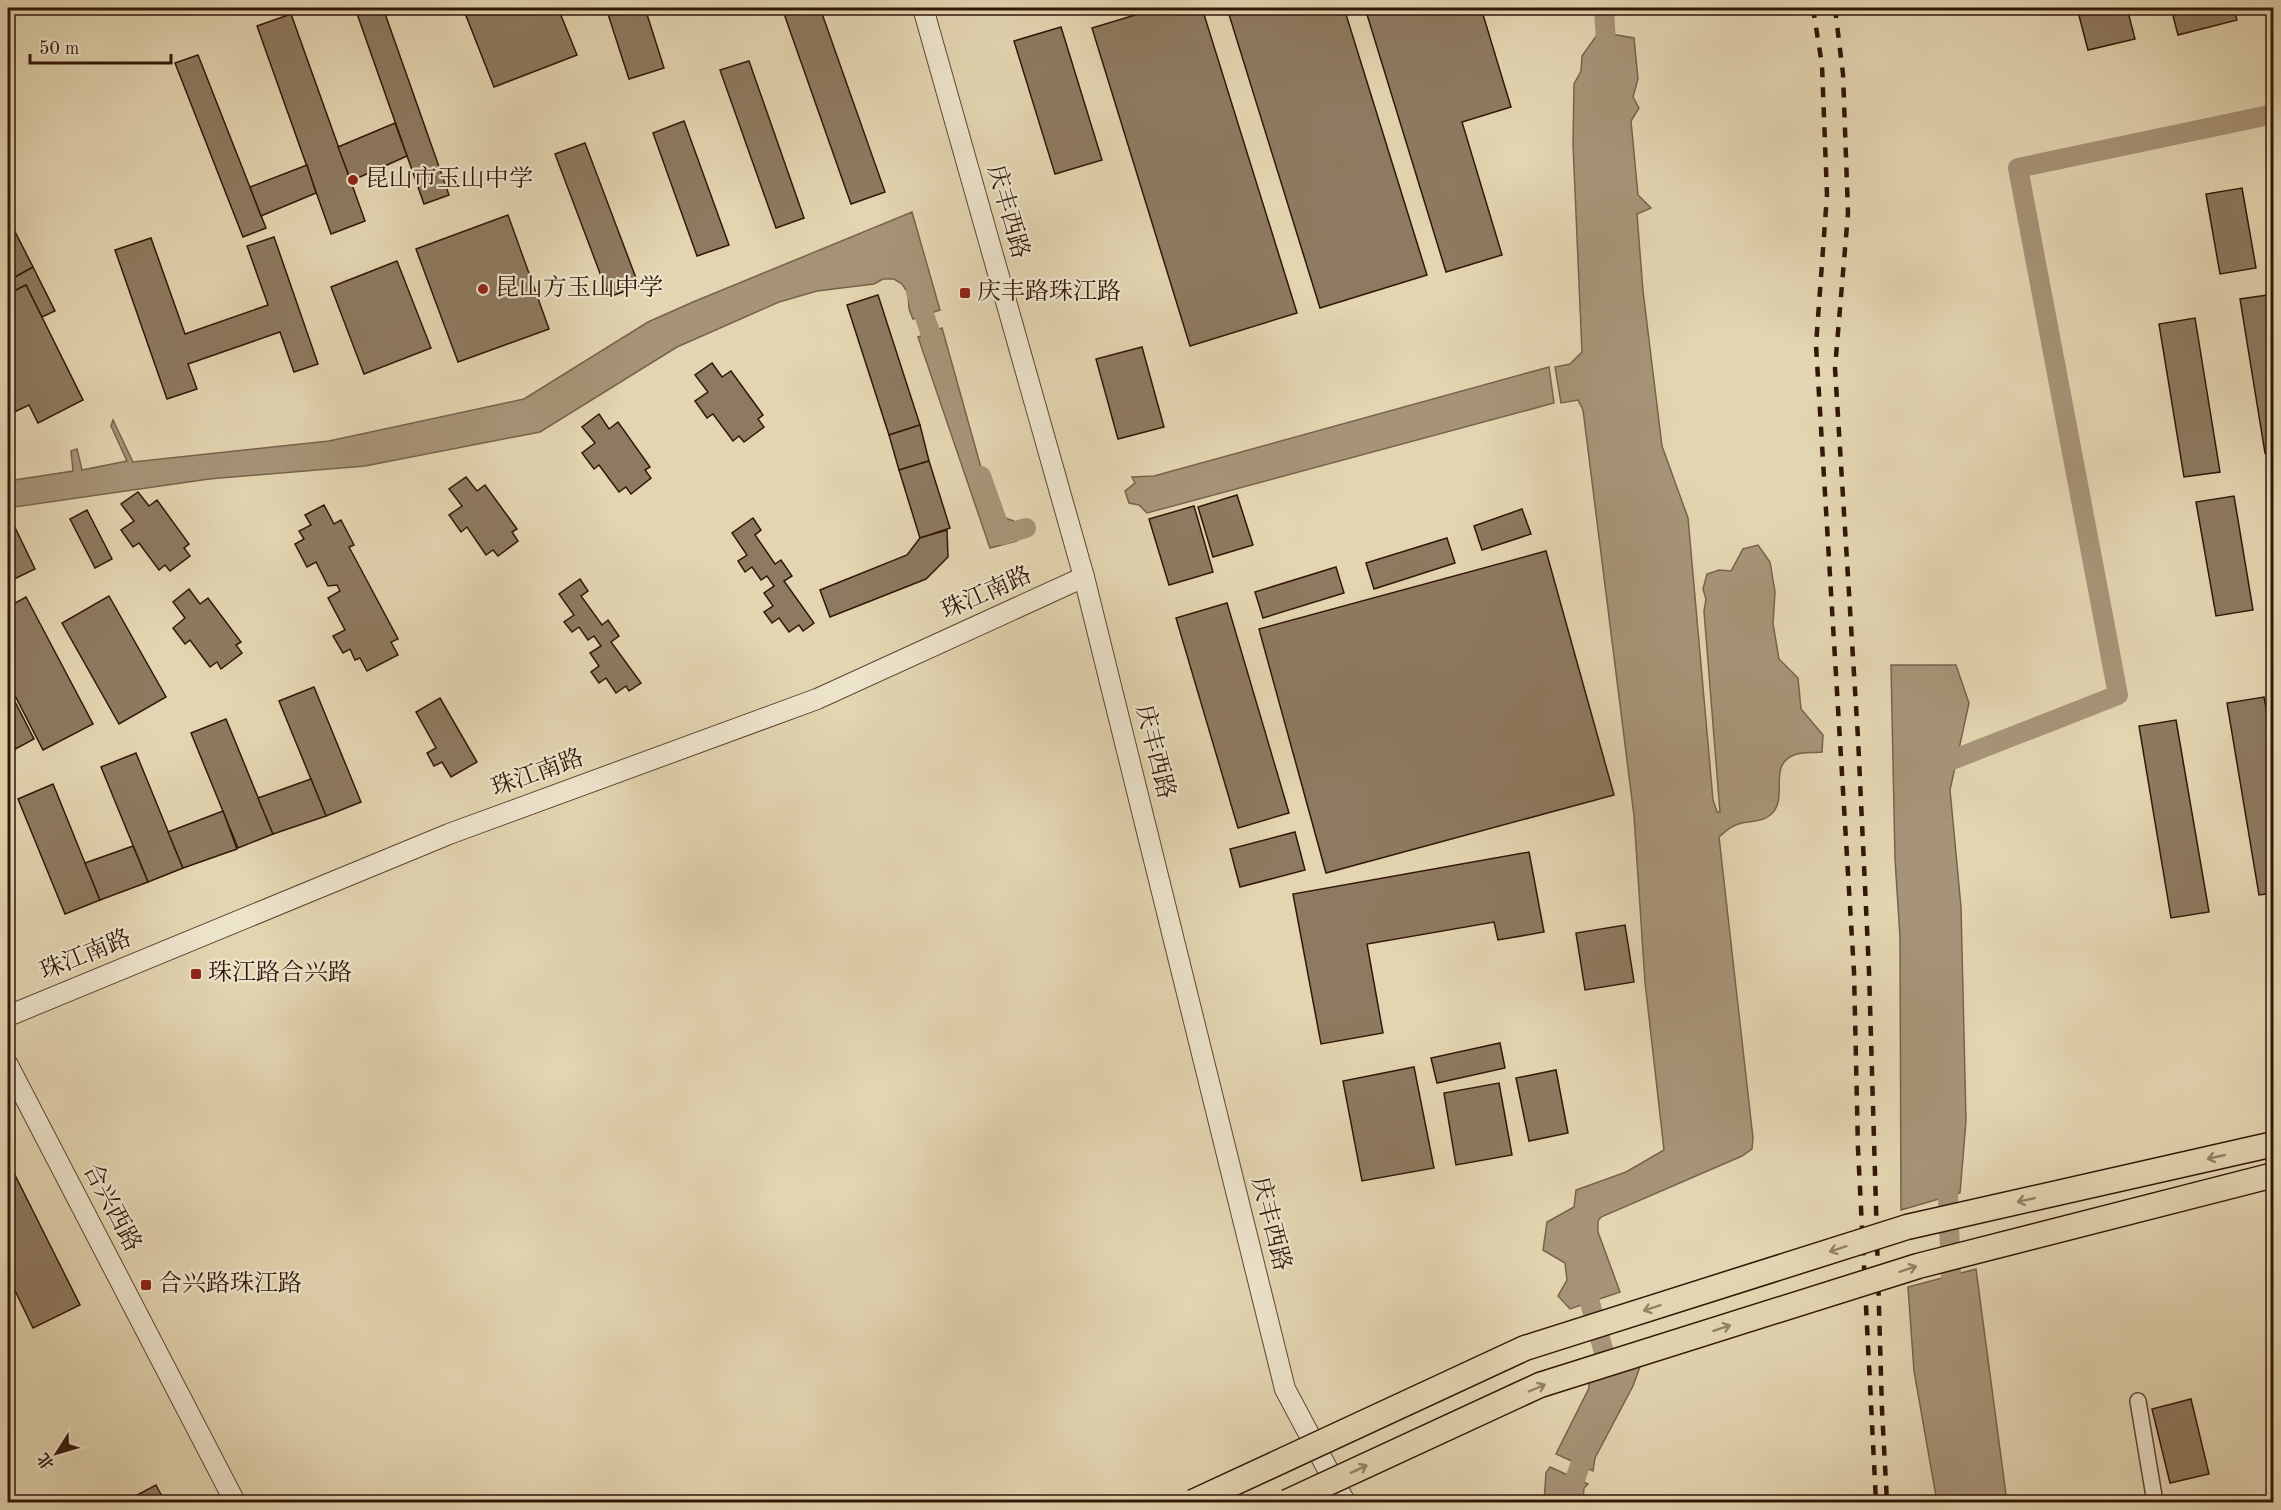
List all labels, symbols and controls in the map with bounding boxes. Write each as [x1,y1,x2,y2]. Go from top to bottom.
scale bar [30,27,171,65]
text: 50 m [39,40,79,58]
street label: 庆丰西路 [982,162,1035,261]
place label: 昆山市玉山中学 [365,165,533,192]
marker: 昆山市玉山中学 [346,173,360,187]
place label: 昆山方玉山中学 [495,274,663,301]
place label: 庆丰路珠江路 [977,278,1121,305]
marker: 昆山方玉山中学 [476,282,490,296]
marker: 庆丰路珠江路 [958,286,972,300]
street label: 珠江南路 [937,561,1036,624]
street label: 庆丰西路 [1131,702,1180,801]
street label: 珠江南路 [488,743,587,802]
street label: 珠江南路 [36,924,135,985]
place label: 珠江路合兴路 [208,959,352,986]
marker: 珠江路合兴路 [189,967,203,981]
one-way arrow [2207,1151,2226,1163]
street label: 合兴西路 [78,1159,147,1256]
street label: 庆丰西路 [1247,1174,1296,1273]
one-way arrow [2017,1195,2037,1206]
one-way arrow [1829,1244,1848,1255]
one-way arrow [1898,1263,1917,1274]
place label: 合兴路珠江路 [158,1270,302,1297]
marker: 合兴路珠江路 [139,1278,153,1292]
one-way arrow [1643,1303,1662,1314]
one-way arrow [1712,1322,1731,1333]
one-way arrow [1527,1382,1545,1393]
north arrow [27,1423,87,1483]
text: 北 [34,1450,58,1473]
one-way arrow [1350,1463,1368,1475]

